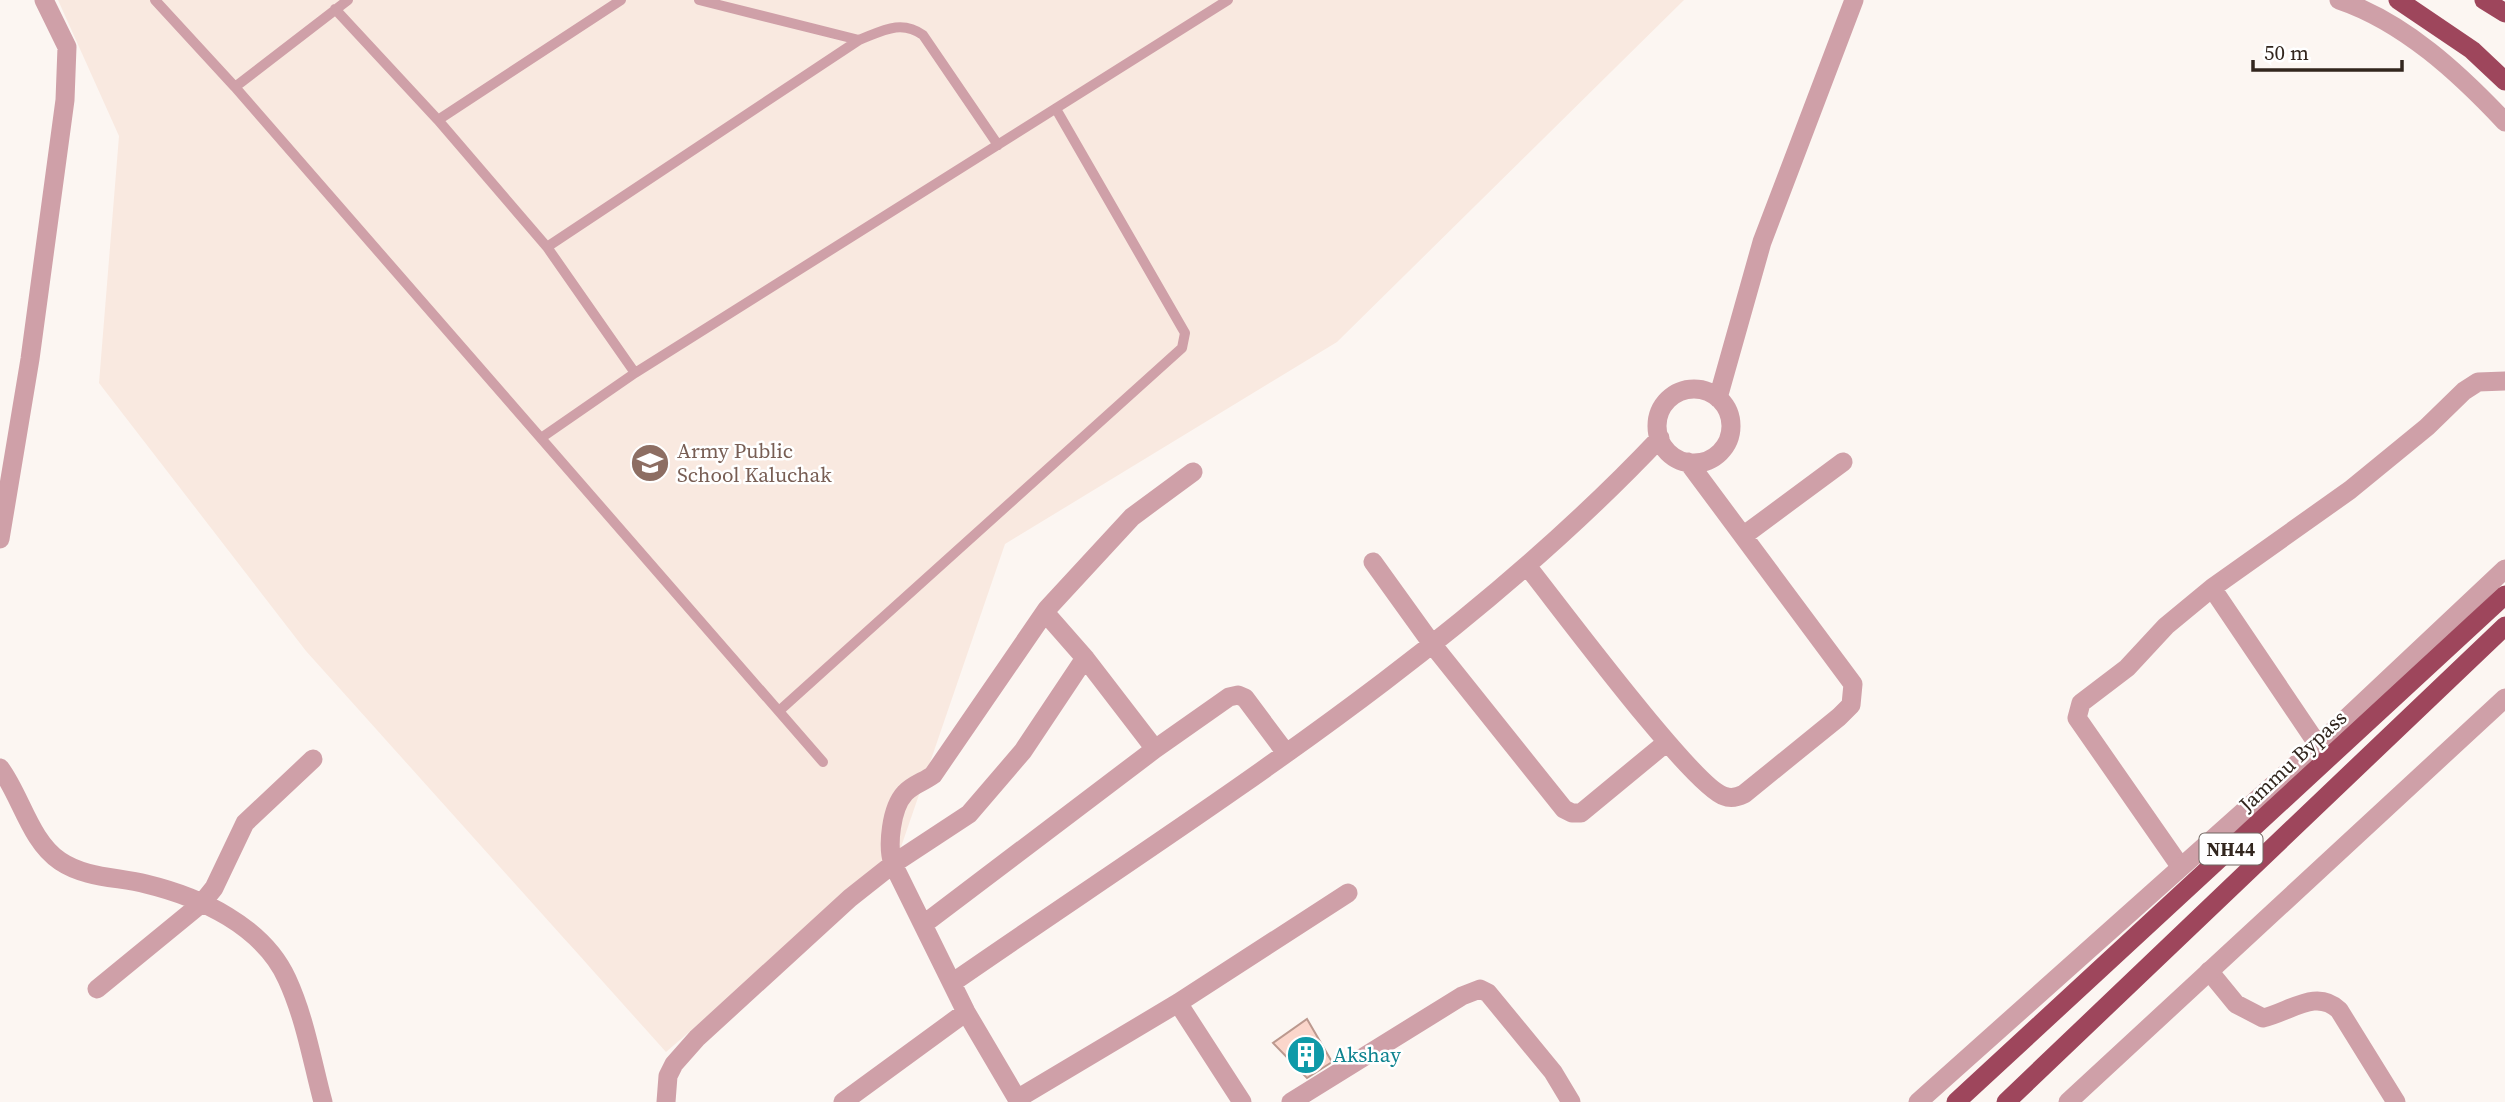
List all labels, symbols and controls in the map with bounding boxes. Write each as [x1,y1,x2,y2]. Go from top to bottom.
scale bar [2253,28,2402,72]
text: 50 m [2264,38,2309,67]
place label: Army Public School Kaluchak [677,436,832,489]
school or university icon: Army Public School Kaluchak [629,442,671,484]
street label: Jammu Bypass [2232,703,2353,819]
road number: NH44 [2200,834,2262,864]
building icon: Akshay [1285,1034,1327,1076]
place label: Akshay [1333,1040,1401,1069]

